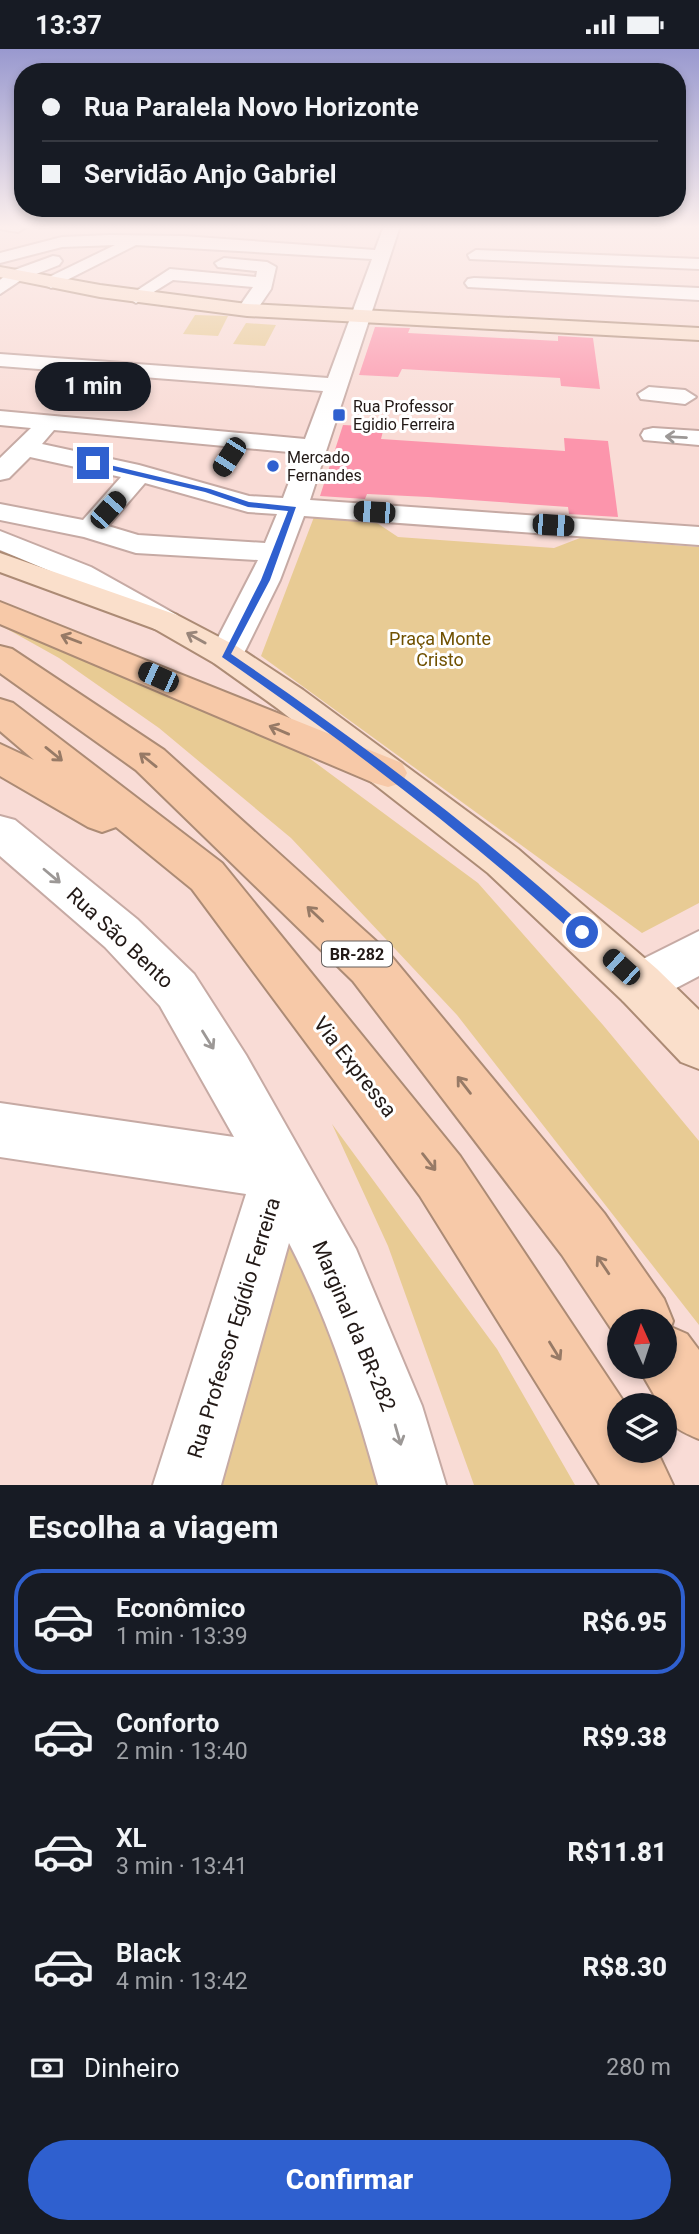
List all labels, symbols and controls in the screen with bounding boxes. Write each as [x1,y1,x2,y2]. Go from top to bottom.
text: 13:37 [35,10,102,40]
text: Rua Paralela Novo Horizonte [84,92,419,122]
text: Servidão Anjo Gabriel [84,159,337,189]
callout: 1 min [35,361,151,411]
text: 1 min [64,373,122,400]
place label: Rua Professor Egidio Ferreira [353,397,455,434]
marker: Rua Professor Egidio Ferreira [331,407,347,423]
one-way arrow [665,430,688,443]
car [209,434,250,480]
route end [77,447,109,479]
place label: Mercado Fernandes [287,448,362,485]
marker: Mercado Fernandes [265,458,281,474]
car [87,487,130,533]
car [353,500,396,524]
car [532,513,575,537]
park label: Praça Monte Cristo [389,628,491,670]
one-way arrow [186,631,207,644]
one-way arrow [61,632,82,644]
car [135,659,182,695]
one-way arrow [269,723,291,736]
one-way arrow [44,746,62,761]
one-way arrow [139,752,158,767]
one-way arrow [43,868,61,884]
street label: Rua São Bento [62,883,178,993]
one-way arrow [307,905,324,922]
route start [566,916,598,948]
road number: BR-282 [322,941,392,966]
car [599,945,644,989]
street label: Via Expressa [308,1012,402,1122]
one-way arrow [201,1029,215,1049]
one-way arrow [457,1076,472,1094]
one-way arrow [421,1152,436,1171]
street label: Rua Professor Egídio Ferreira [183,1195,285,1461]
street label: Marginal da BR-282 [307,1237,401,1415]
one-way arrow [596,1256,611,1275]
north arrow [607,1309,677,1379]
map controls [607,1309,677,1463]
one-way arrow [548,1341,562,1361]
button: layers [607,1393,677,1463]
one-way arrow [392,1424,405,1446]
text: Escolha a viagem [28,1508,279,1546]
icon: car [32,1590,95,1653]
text: Econômico [116,1593,245,1623]
text: R$6.95 [583,1607,667,1637]
text: 1 min · 13:39 [116,1623,248,1650]
icon: car [32,1705,95,1768]
text: Conforto [116,1708,220,1738]
text: R$9.38 [583,1722,667,1752]
text: 2 min · 13:40 [116,1738,248,1765]
icon: car [32,1820,95,1883]
text: XL [116,1823,147,1853]
text: R$11.81 [568,1837,667,1867]
text: 3 min · 13:41 [116,1853,248,1880]
icon: car [32,1935,95,1998]
text: Black [116,1938,181,1968]
text: R$8.30 [583,1952,667,1982]
text: 4 min · 13:42 [116,1968,248,1995]
icon: cash [28,2049,66,2087]
text: Dinheiro [84,2053,180,2083]
text: 280 m [606,2054,671,2081]
button: Confirmar [28,2140,671,2220]

